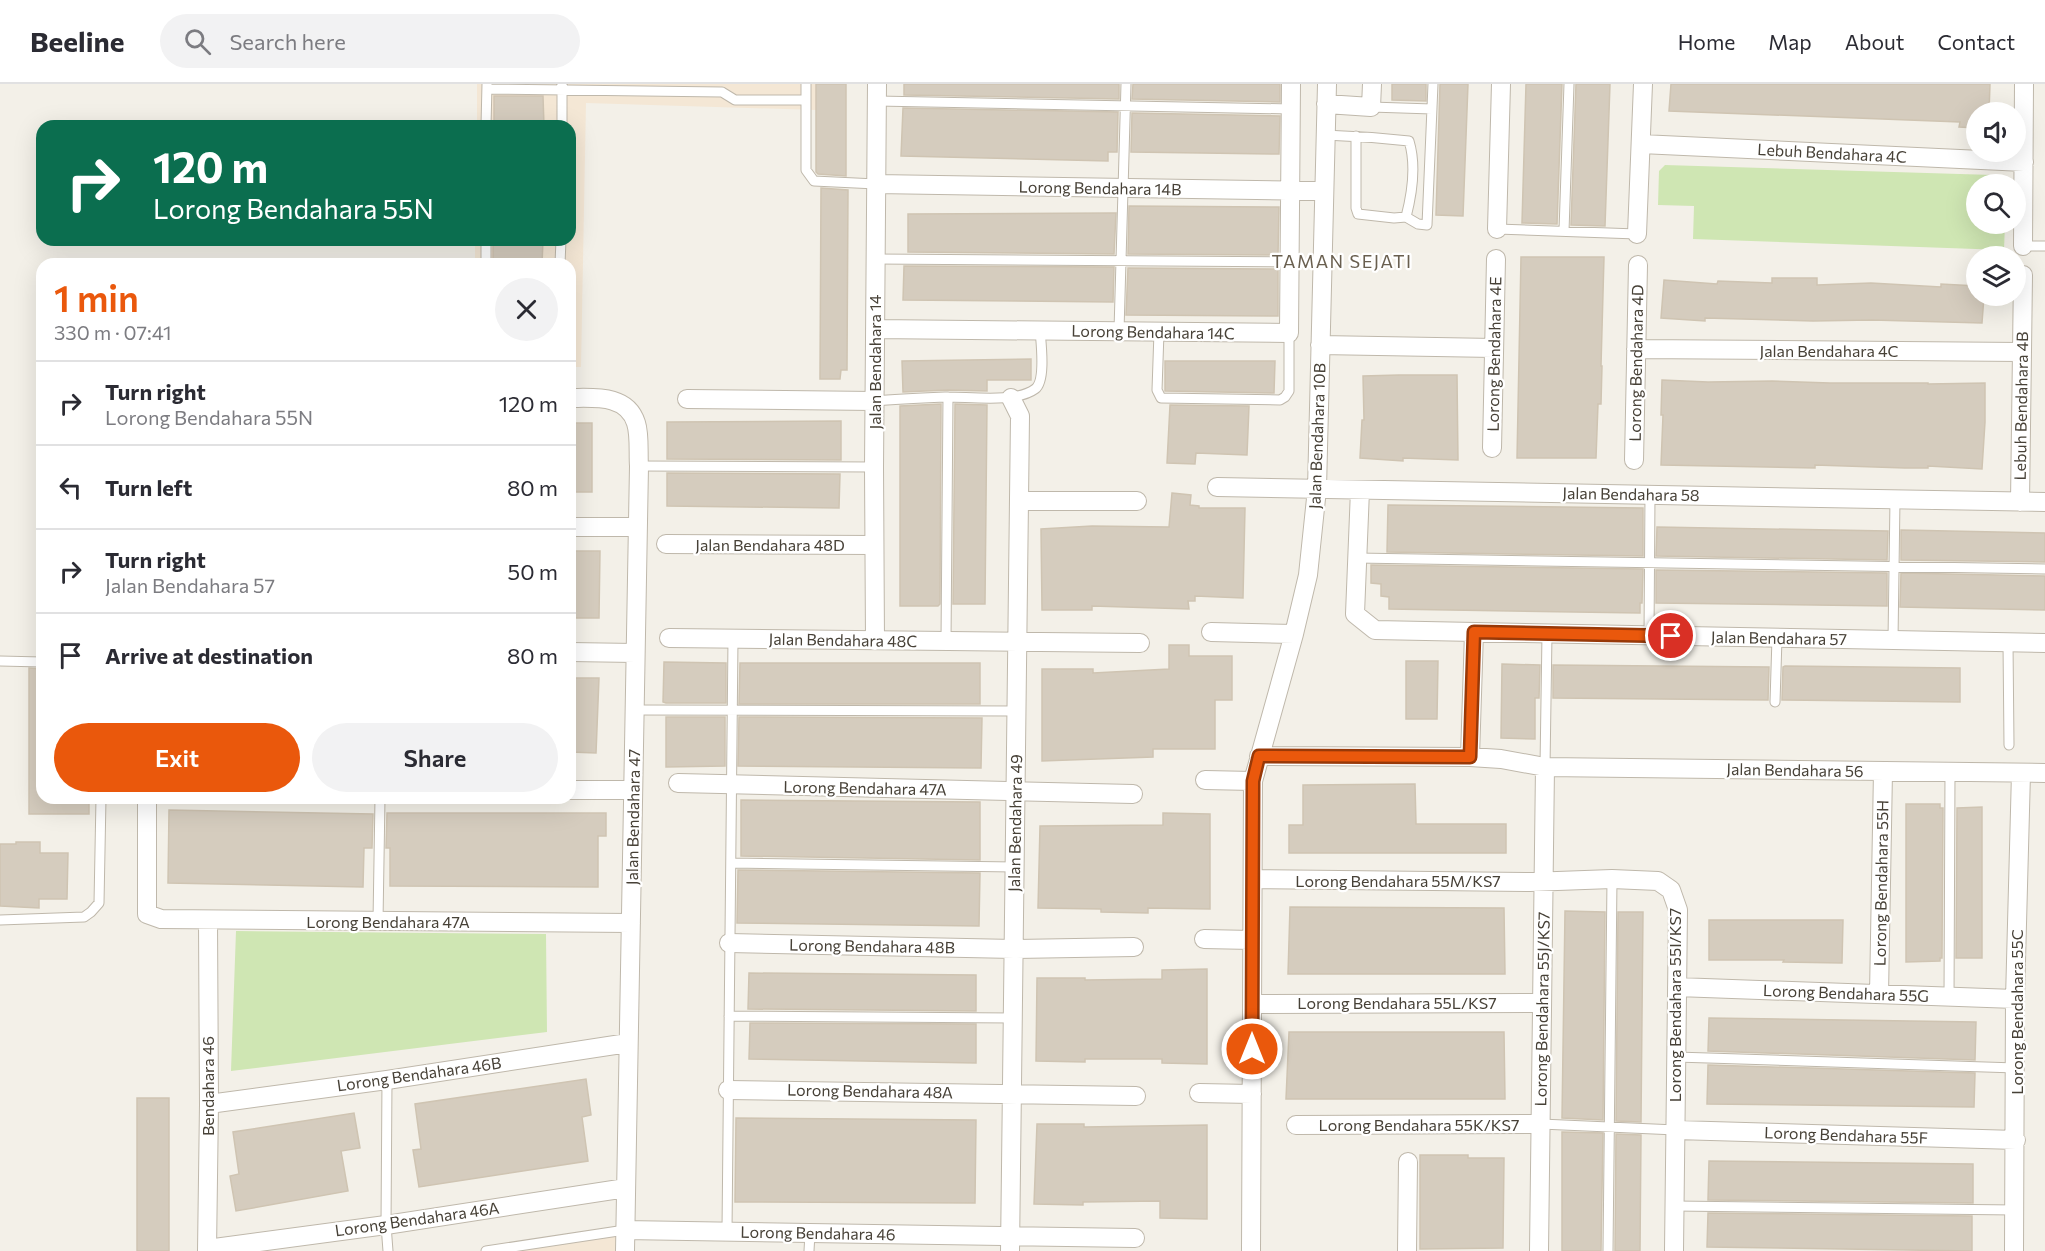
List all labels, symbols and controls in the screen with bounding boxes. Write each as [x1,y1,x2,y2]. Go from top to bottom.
search box [160,14,580,68]
text: Beeline [30,24,124,58]
icon: search [181,25,214,58]
text: Search here [229,28,346,55]
text: Home [1678,29,1735,54]
text: Map [1768,29,1812,54]
text: About [1845,29,1904,54]
text: Contact [1937,29,2015,54]
map controls [1966,102,2026,306]
button: sound [1966,102,2026,162]
street label: Lebuh Bendahara 4C [1757,139,1907,166]
text: 120 m [153,140,268,192]
icon: right [54,144,132,222]
button: search [1966,174,2026,234]
street label: Lorong Bendahara 14B [1018,177,1182,198]
text: Lorong Bendahara 55N [153,192,434,225]
button: layers [1966,246,2026,306]
district label: TAMAN SEJATI [1272,250,1412,272]
text: 1 min [54,275,139,319]
street label: Lorong Bendahara 4E [1483,276,1504,432]
button: close [495,278,558,341]
street label: Lorong Bendahara 4D [1625,284,1646,442]
street label: Jalan Bendahara 14 [865,294,884,429]
text: 330 m · 07:41 [54,320,172,344]
street label: Lorong Bendahara 14C [1071,321,1235,342]
street label: Lebuh Bendahara 4B [2010,331,2031,481]
street label: Jalan Bendahara 4C [1760,341,1899,360]
street label: Jalan Bendahara 10B [1304,363,1329,509]
text: Turn right [105,378,206,405]
icon: right [54,387,87,420]
text: 120 m [499,390,558,417]
text: Lorong Bendahara 55N [105,405,313,429]
icon: left [54,471,87,504]
text: Turn left [105,474,192,501]
text: 80 m [507,474,558,501]
street label: Jalan Bendahara 58 [1562,483,1700,504]
street label: Jalan Bendahara 48D [695,535,845,554]
text: Turn right [105,546,206,573]
icon: right [54,555,87,588]
text: 50 m [508,558,558,585]
text: Jalan Bendahara 57 [105,573,275,597]
pin [1645,610,1696,661]
icon: arrive [1654,619,1687,652]
street label: Jalan Bendahara 57 [1711,627,1847,648]
street label: Jalan Bendahara 48C [769,629,918,650]
icon: arrive [54,639,87,672]
text: Arrive at destination [105,642,313,669]
text: 80 m [507,642,558,669]
button: Exit [54,723,300,792]
button: Share [312,723,558,792]
street label: Jalan Bendahara 47 [622,749,643,885]
street label: Jalan Bendahara 49 [1004,754,1025,892]
street label: Jalan Bendahara 56 [1726,759,1864,780]
street label: Lorong Bendahara 47A [783,777,947,798]
street label: Lorong Bendahara 55H [1870,800,1891,966]
street label: Lorong Bendahara 55M/KS7 [1295,871,1501,890]
street label: Lorong Bendahara 55I/KS7 [1665,908,1684,1102]
street label: Lorong Bendahara 55J/KS7 [1530,911,1553,1107]
street label: Lorong Bendahara 47A [306,912,470,931]
street label: Lorong Bendahara 55C [2007,929,2026,1095]
street label: Lorong Bendahara 48B [789,935,955,956]
street label: Lorong Bendahara 55G [1763,980,1929,1005]
street label: Lorong Bendahara 55L/KS7 [1297,993,1497,1012]
position arrow [1220,1017,1284,1081]
street label: Bendahara 46 [198,1036,217,1136]
street label: Lorong Bendahara 46B [336,1053,502,1094]
street label: Lorong Bendahara 48A [787,1080,953,1101]
street label: Lorong Bendahara 55K/KS7 [1319,1115,1519,1134]
street label: Lorong Bendahara 55F [1764,1122,1928,1147]
street label: Lorong Bendahara 46A [333,1198,500,1239]
street label: Lorong Bendahara 46 [740,1222,896,1243]

